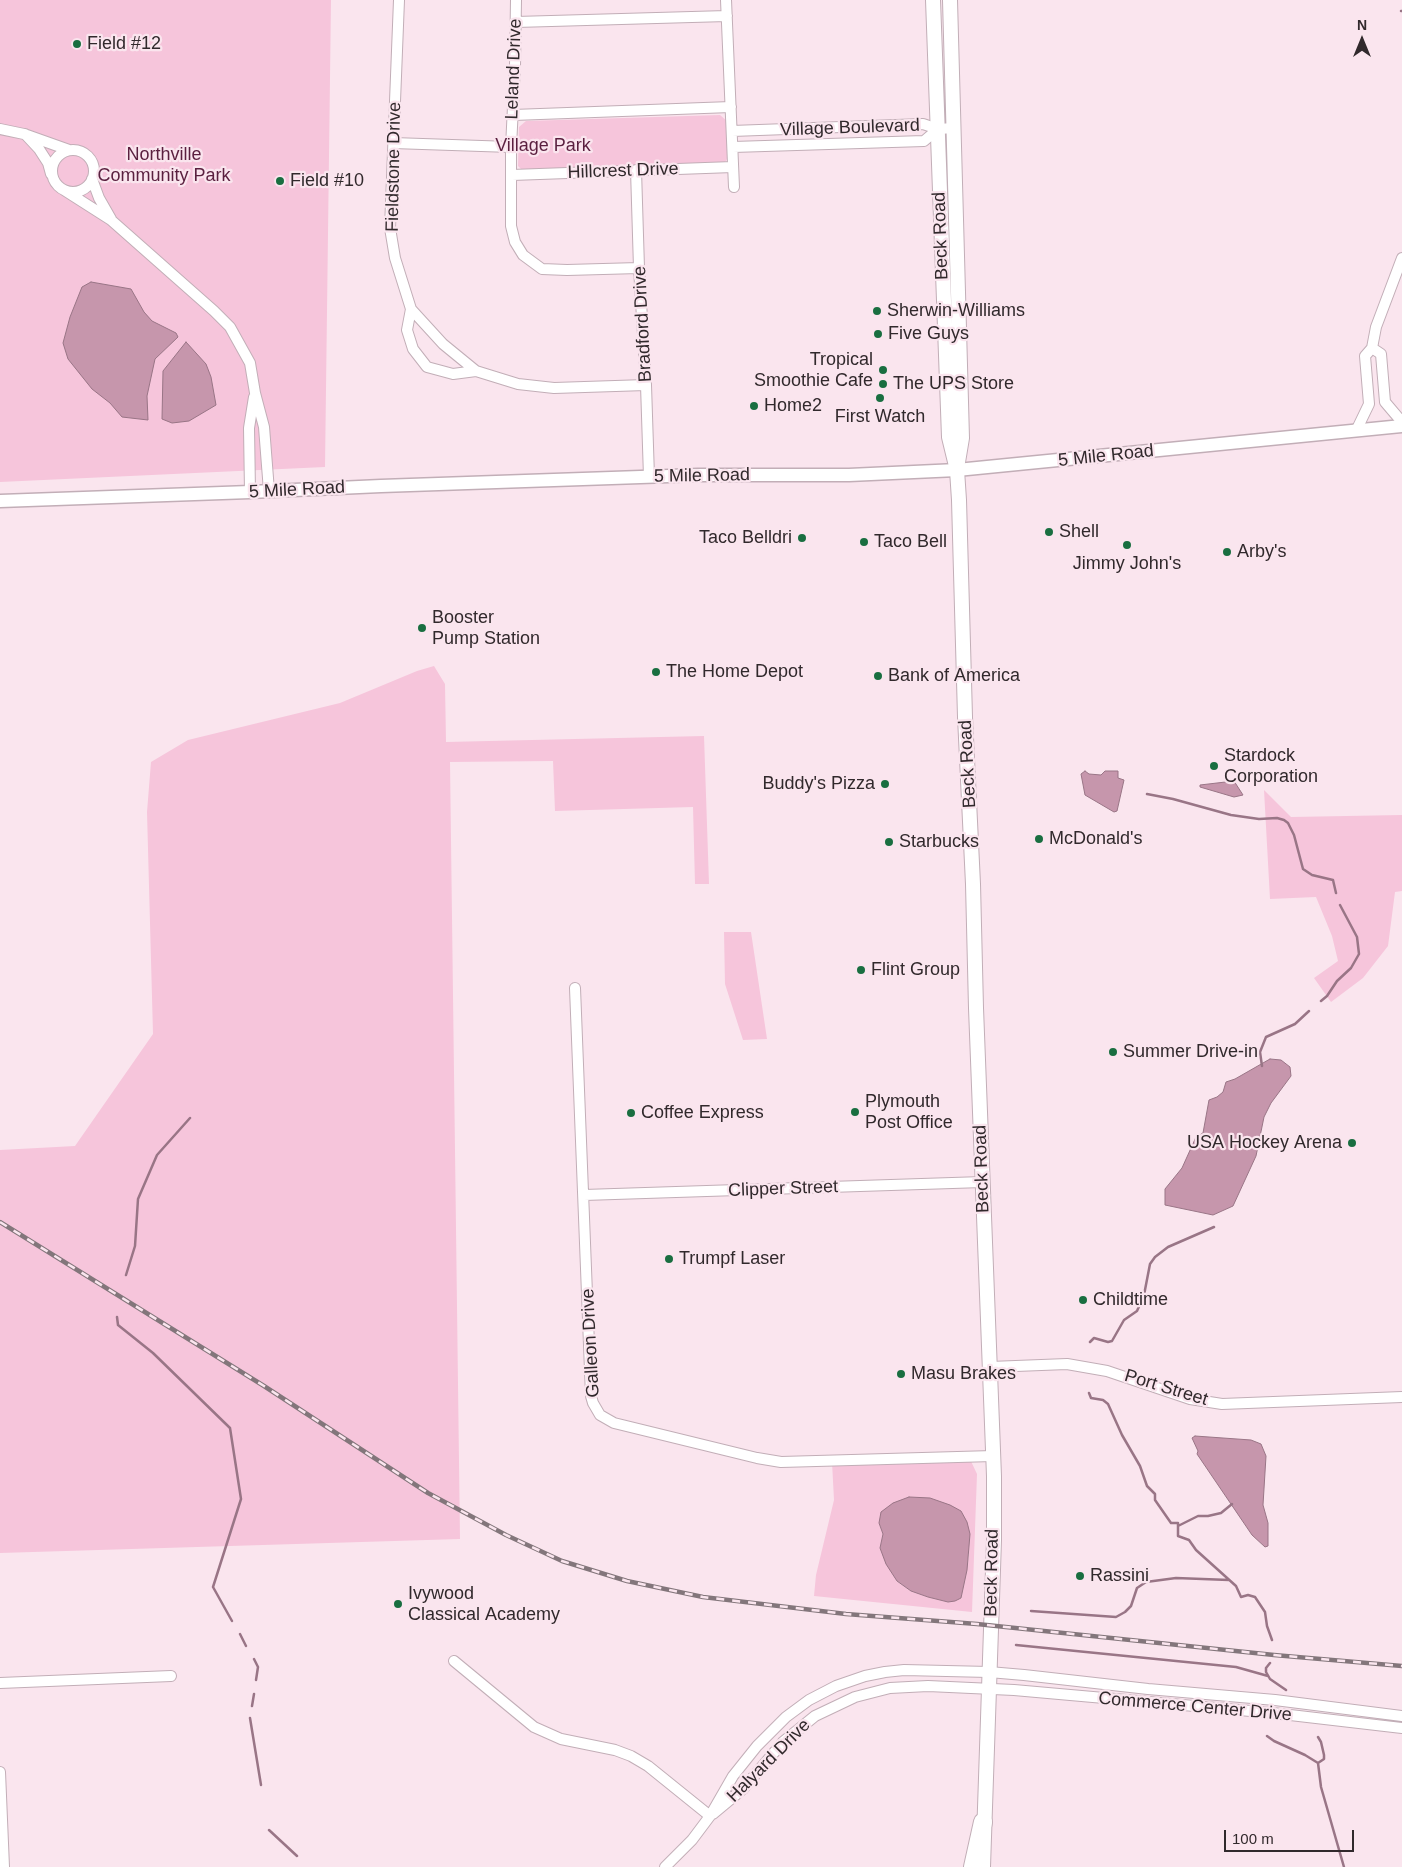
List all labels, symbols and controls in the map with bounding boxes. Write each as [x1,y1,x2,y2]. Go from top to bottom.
north arrow [1337,15,1387,65]
text: N [1357,17,1367,33]
street label: Leland Drive [501,18,527,120]
place label: Field #12 [87,33,161,55]
marker: Field #12 [71,38,83,50]
street label: Fieldstone Drive [382,102,406,232]
street label: Village Boulevard [780,115,920,141]
park label: Village Park [495,135,591,157]
park label: Northville Community Park [97,144,231,186]
street label: Hillcrest Drive [567,158,679,184]
place label: Field #10 [290,170,364,192]
marker: Field #10 [274,175,286,187]
street label: Beck Road [929,192,953,280]
street label: Bradford Drive [629,265,657,383]
place label: Sherwin-Williams [887,300,1025,322]
marker: Sherwin-Williams [871,305,883,317]
place label: Five Guys [888,323,969,345]
marker: Five Guys [872,328,884,340]
place label: Tropical Smoothie Cafe [754,349,873,392]
marker: Tropical Smoothie Cafe [877,364,889,376]
place label: The UPS Store [893,373,1014,395]
marker: The UPS Store [877,378,889,390]
marker: First Watch [874,392,886,404]
place label: Home2 [764,395,822,417]
marker: Home2 [748,400,760,412]
place label: First Watch [835,406,925,428]
street label: 5 Mile Road [1057,440,1155,472]
street label: 5 Mile Road [654,464,750,488]
street label: 5 Mile Road [248,477,346,503]
place label: Shell [1059,521,1099,543]
marker: Shell [1043,526,1055,538]
place label: Taco Belldri [699,527,792,549]
place label: Taco Bell [874,531,947,553]
marker: Taco Belldri [796,532,808,544]
marker: Taco Bell [858,536,870,548]
marker: Jimmy John's [1121,539,1133,551]
place label: Arby's [1237,541,1286,563]
marker: Arby's [1221,546,1233,558]
place label: Jimmy John's [1073,553,1181,575]
place label: Booster Pump Station [432,607,540,650]
marker: Booster Pump Station [416,622,428,634]
place label: The Home Depot [666,661,803,683]
place label: Bank of America [888,665,1020,687]
marker: The Home Depot [650,666,662,678]
marker: Bank of America [872,670,884,682]
street label: Beck Road [955,719,981,809]
place label: Stardock Corporation [1224,745,1318,788]
marker: Stardock Corporation [1208,760,1220,772]
place label: Buddy's Pizza [763,773,875,795]
marker: Buddy's Pizza [879,778,891,790]
place label: McDonald's [1049,828,1142,850]
place label: Starbucks [899,831,979,853]
marker: McDonald's [1033,833,1045,845]
marker: Starbucks [883,836,895,848]
place label: Flint Group [871,959,960,981]
marker: Flint Group [855,964,867,976]
place label: Summer Drive-in [1123,1041,1258,1063]
marker: Summer Drive-in [1107,1046,1119,1058]
place label: Plymouth Post Office [865,1091,953,1134]
place label: Coffee Express [641,1102,764,1124]
marker: Plymouth Post Office [849,1106,861,1118]
marker: Coffee Express [625,1107,637,1119]
street label: Beck Road [970,1125,994,1213]
place label: USA Hockey Arena [1187,1132,1342,1154]
marker: USA Hockey Arena [1346,1137,1358,1149]
street label: Clipper Street [728,1176,838,1202]
place label: Trumpf Laser [679,1248,785,1270]
marker: Trumpf Laser [663,1253,675,1265]
street label: Galleon Drive [577,1288,605,1398]
place label: Childtime [1093,1289,1168,1311]
marker: Childtime [1077,1294,1089,1306]
place label: Masu Brakes [911,1363,1016,1385]
street label: Port Street [1122,1365,1210,1411]
marker: Masu Brakes [895,1368,907,1380]
street label: Beck Road [980,1529,1004,1617]
place label: Rassini [1090,1565,1149,1587]
marker: Rassini [1074,1570,1086,1582]
place label: Ivywood Classical Academy [408,1583,560,1626]
marker: Ivywood Classical Academy [392,1598,404,1610]
street label: Commerce Center Drive [1097,1688,1293,1726]
street label: Halyard Drive [723,1715,815,1807]
scale bar [1227,1820,1357,1852]
text: 100 m [1232,1830,1274,1847]

